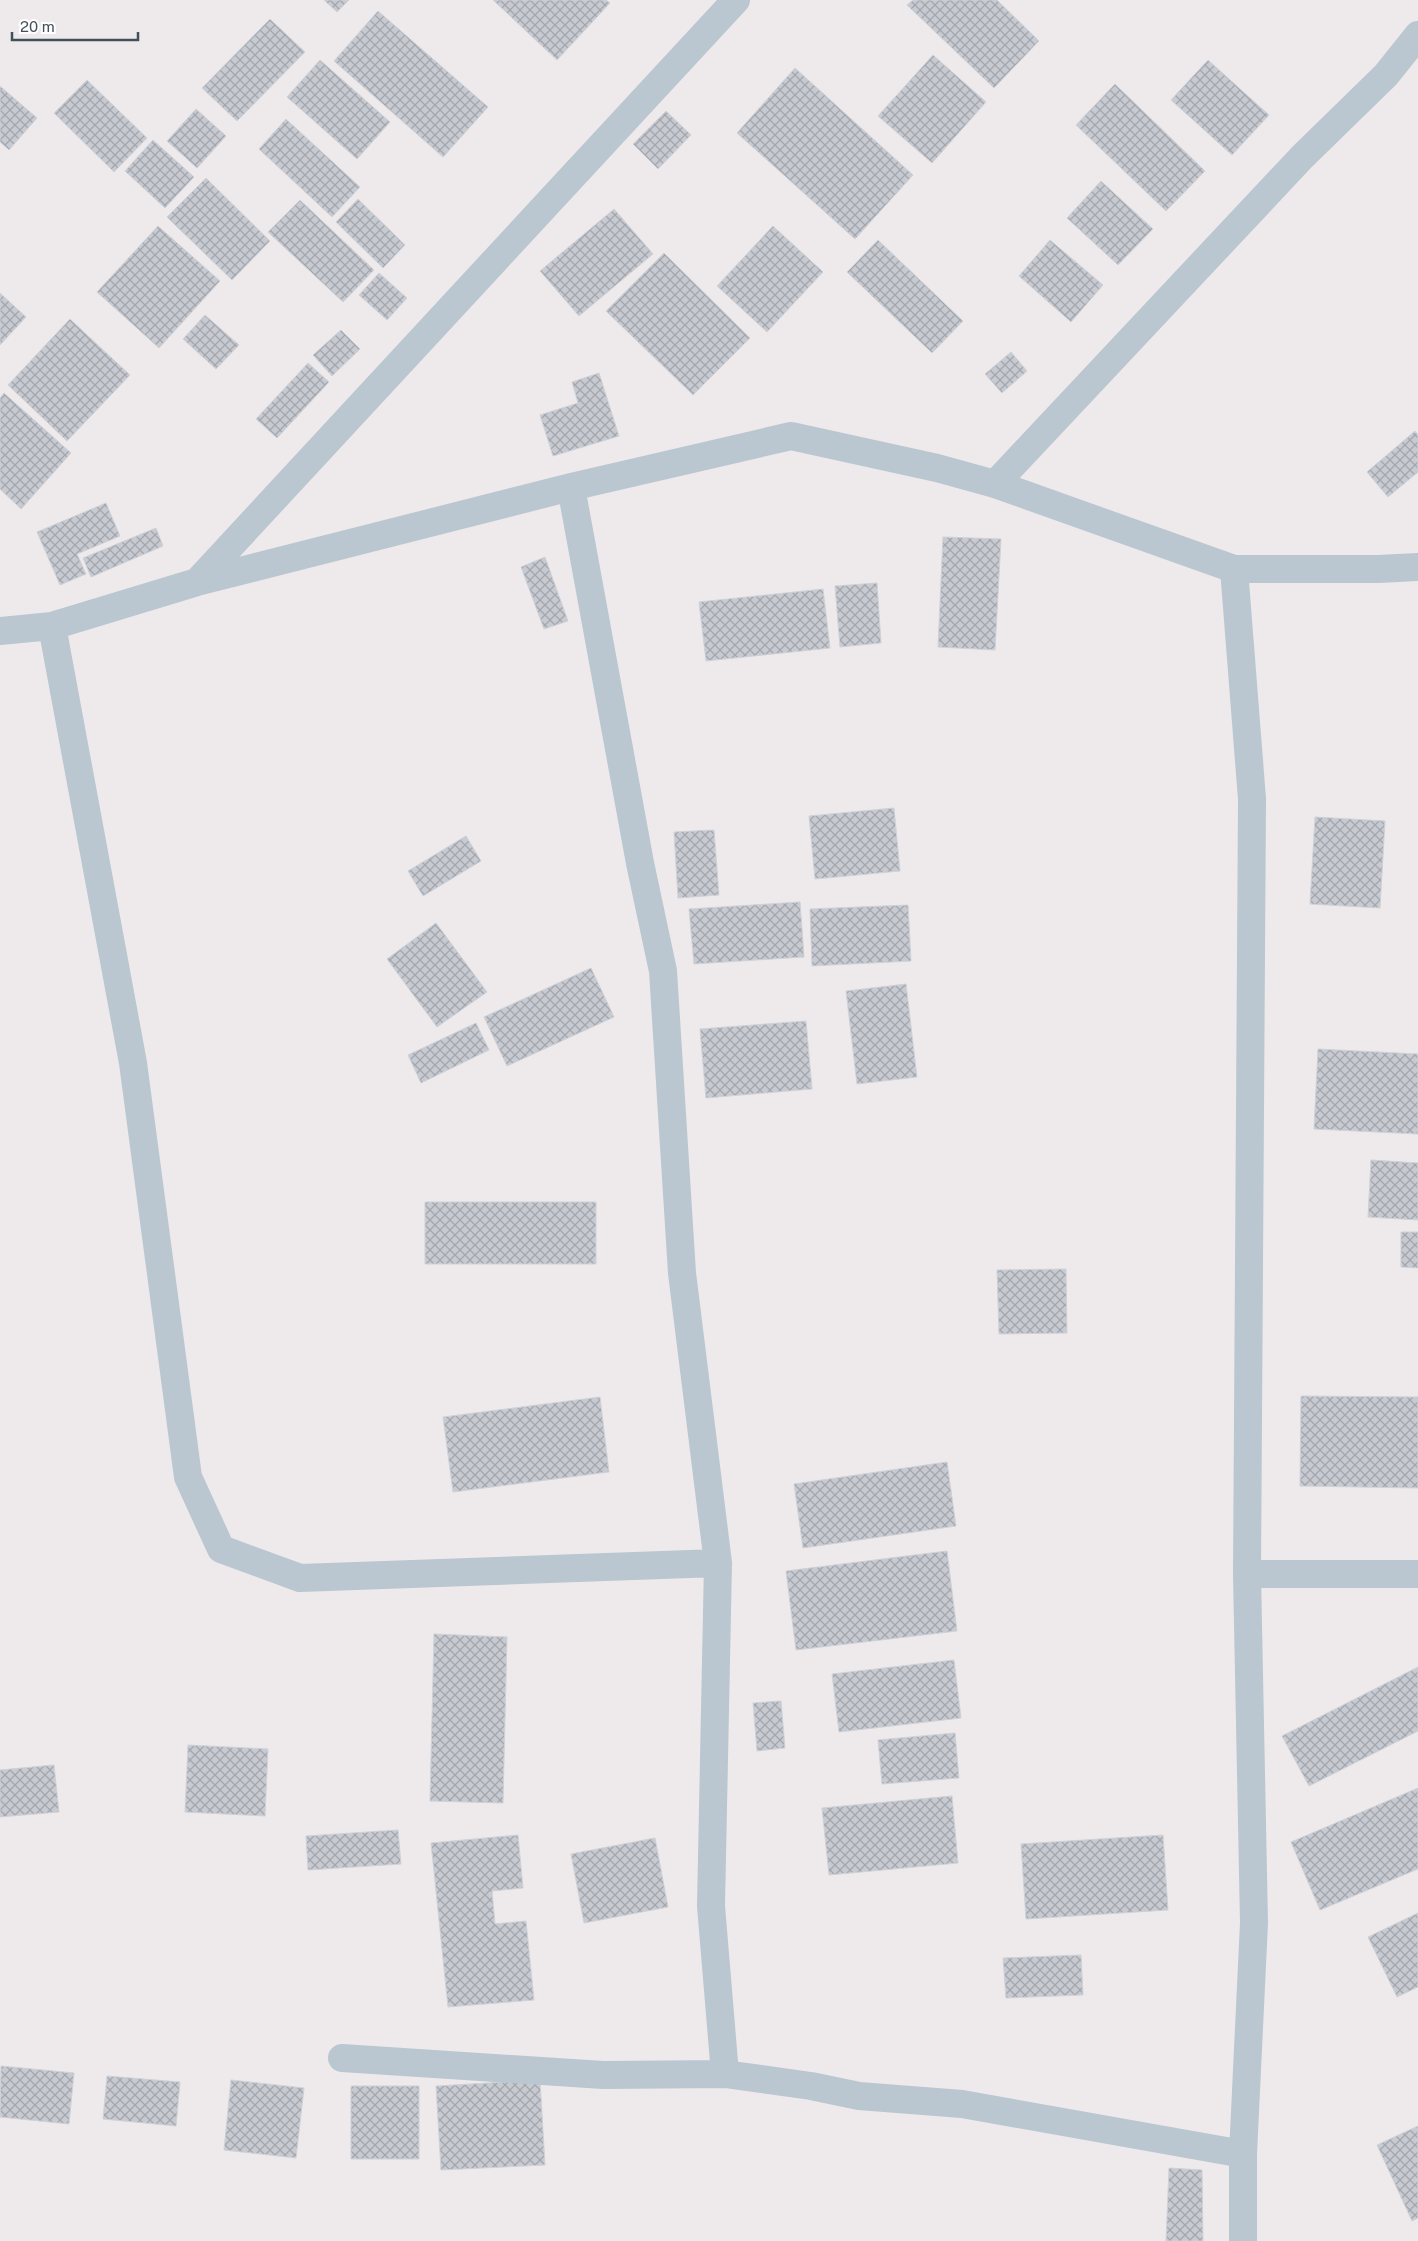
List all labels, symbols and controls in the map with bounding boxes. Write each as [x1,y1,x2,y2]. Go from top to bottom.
scale bar [12,10,139,42]
text: 20 m [20,18,55,35]

